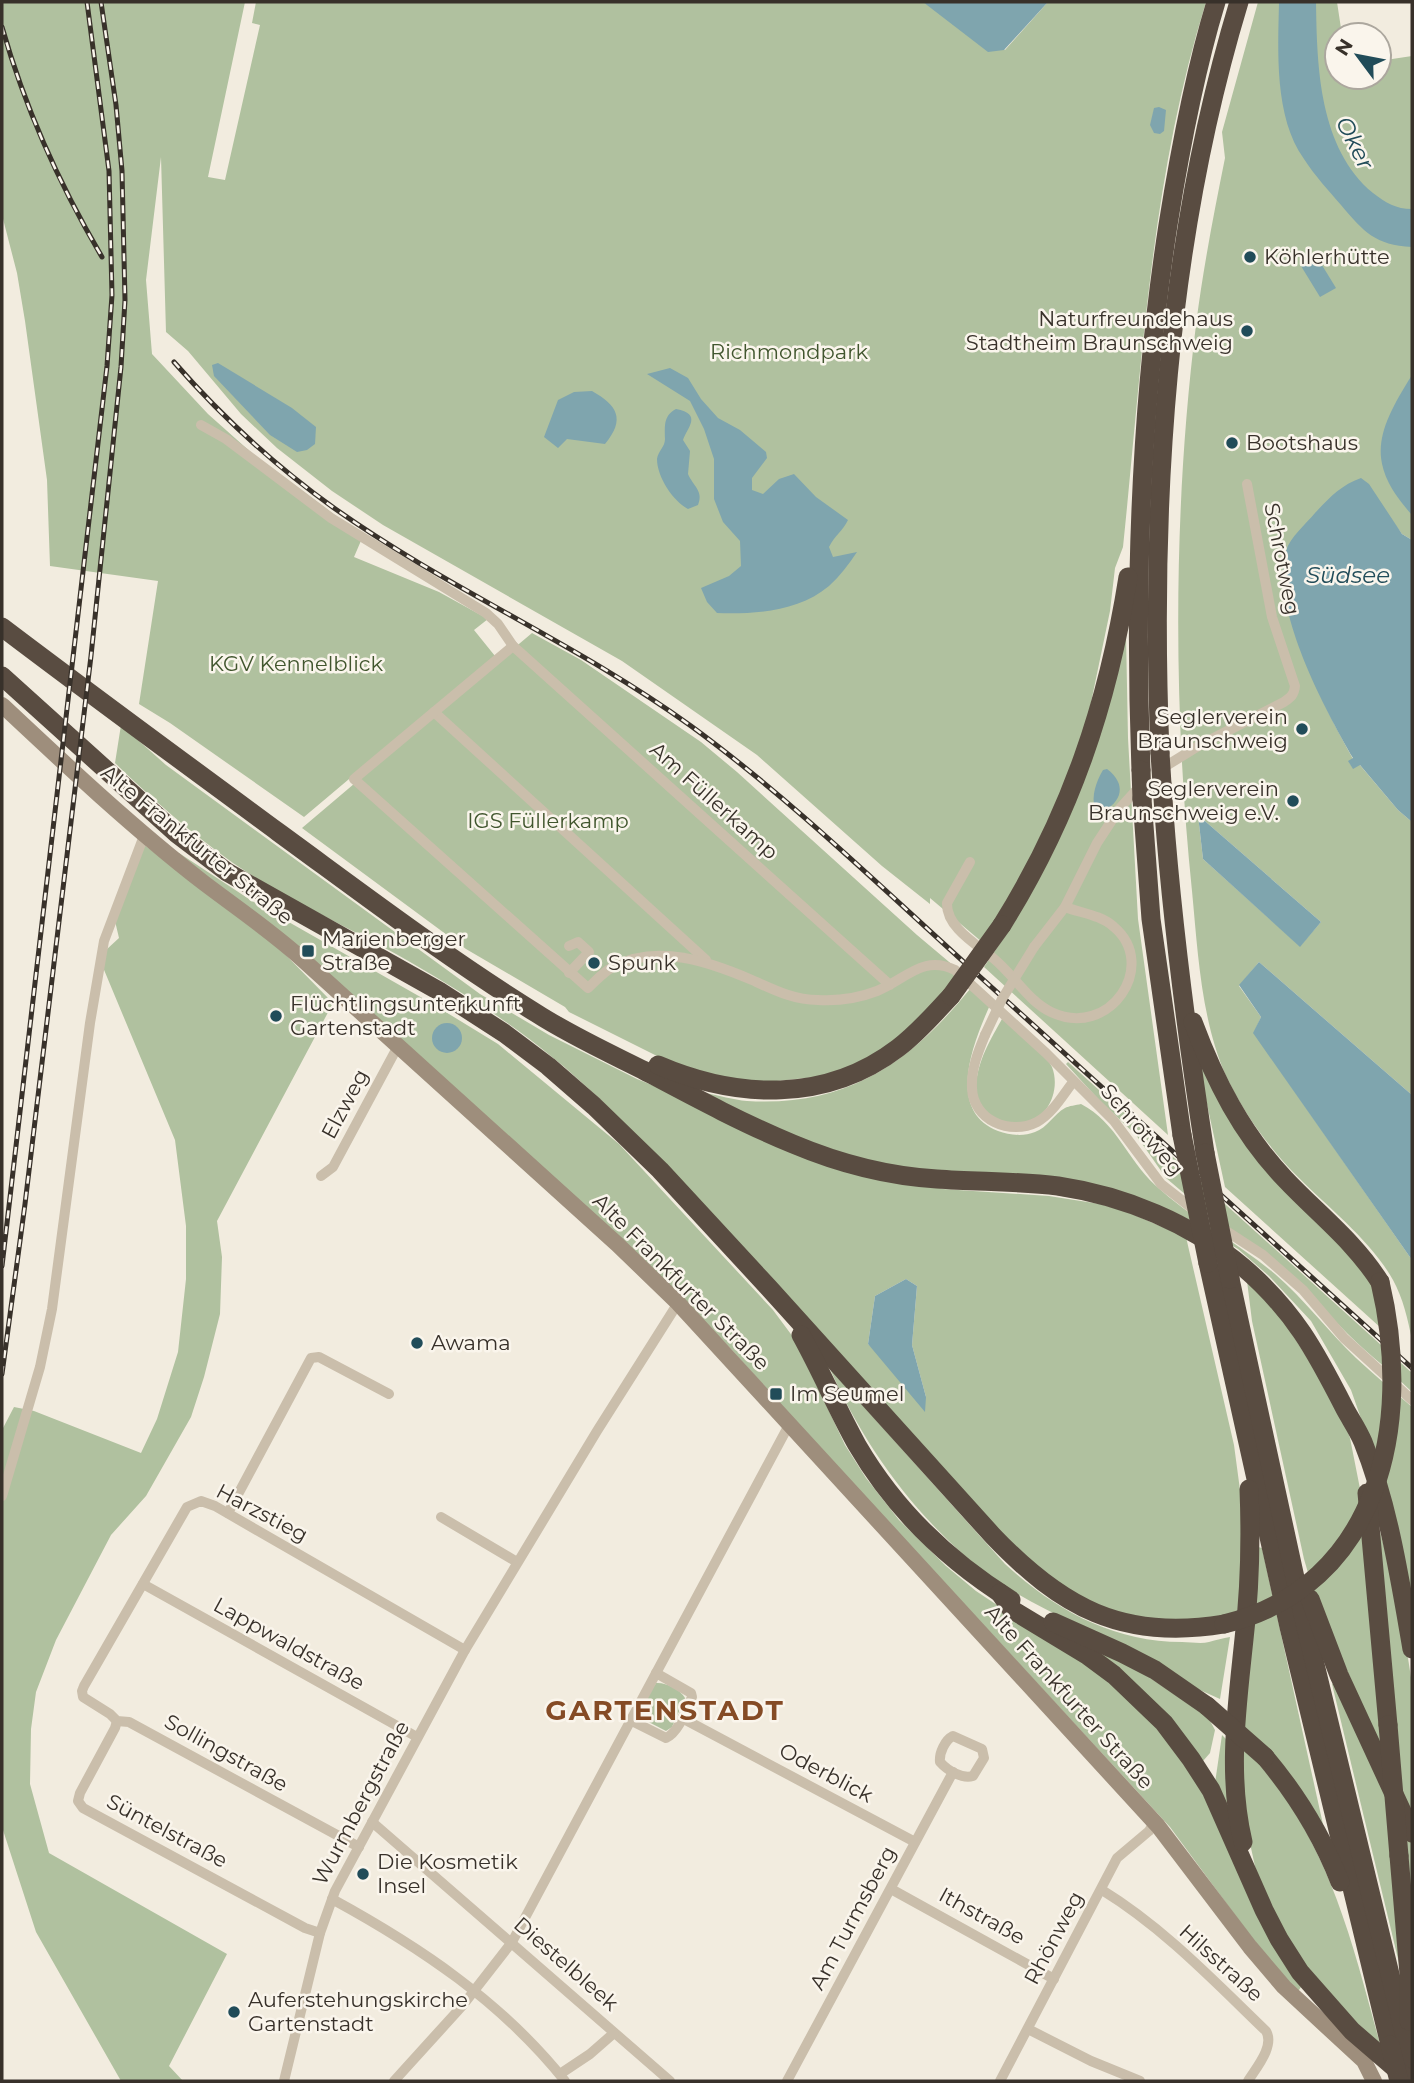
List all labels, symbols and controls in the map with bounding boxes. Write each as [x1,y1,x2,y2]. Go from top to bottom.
north arrow [1323,21,1393,91]
text: N [1330,35,1358,60]
water label: Oker [1330,112,1380,175]
place label: Köhlerhütte [1264,244,1390,269]
marker: Köhlerhütte [1242,249,1258,265]
place label: Naturfreundehaus Stadtheim Braunschweig [966,306,1233,355]
marker: Naturfreundehaus Stadtheim Braunschweig [1239,323,1255,339]
park label: Richmondpark [710,339,868,364]
place label: Bootshaus [1246,430,1358,455]
marker: Bootshaus [1224,435,1240,451]
street label: Schrotweg [1259,501,1306,617]
water label: Südsee [1306,561,1390,589]
park label: KGV Kennelblick [209,651,383,676]
place label: Seglerverein Braunschweig [1137,704,1288,753]
marker: Seglerverein Braunschweig [1294,721,1310,737]
street label: Am Füllerkamp [645,737,783,865]
street label: Alte Frankfurter Straße [96,760,298,930]
place label: Seglerverein Braunschweig e.V. [1088,776,1279,825]
marker: Seglerverein Braunschweig e.V. [1285,793,1301,809]
park label: IGS Füllerkamp [467,808,629,833]
place label: Marienberger Straße [322,926,466,975]
marker: Marienberger Straße [300,943,316,959]
place label: Spunk [608,950,676,975]
marker: Spunk [586,955,602,971]
place label: Flüchtlingsunterkunft Gartenstadt [290,991,521,1040]
marker: Flüchtlingsunterkunft Gartenstadt [268,1008,284,1024]
street label: Elzweg [316,1065,373,1143]
street label: Schrotweg [1096,1079,1189,1181]
street label: Alte Frankfurter Straße [588,1188,775,1375]
place label: Awama [431,1330,511,1355]
marker: Awama [409,1335,425,1351]
place label: Im Seumel [790,1381,904,1406]
marker: Im Seumel [768,1386,784,1402]
street label: Harzstieg [212,1478,312,1547]
street label: Lappwaldstraße [209,1592,369,1695]
street label: Alte Frankfurter Straße [980,1599,1159,1794]
district label: GARTENSTADT [545,1693,785,1727]
street label: Sollingstraße [160,1708,292,1797]
street label: Wurmbergstraße [307,1716,414,1889]
street label: Oderblick [775,1737,878,1808]
street label: Süntelstraße [103,1788,232,1873]
street label: Am Turmsberg [804,1842,901,1994]
place label: Die Kosmetik Insel [377,1849,518,1898]
marker: Die Kosmetik Insel [355,1866,371,1882]
street label: Ithstraße [935,1882,1030,1949]
street label: Rhönweg [1019,1887,1088,1989]
street label: Diestelbleek [509,1911,624,2016]
street label: Hilsstraße [1174,1919,1268,2007]
place label: Auferstehungskirche Gartenstadt [248,1987,468,2036]
marker: Auferstehungskirche Gartenstadt [226,2004,242,2020]

